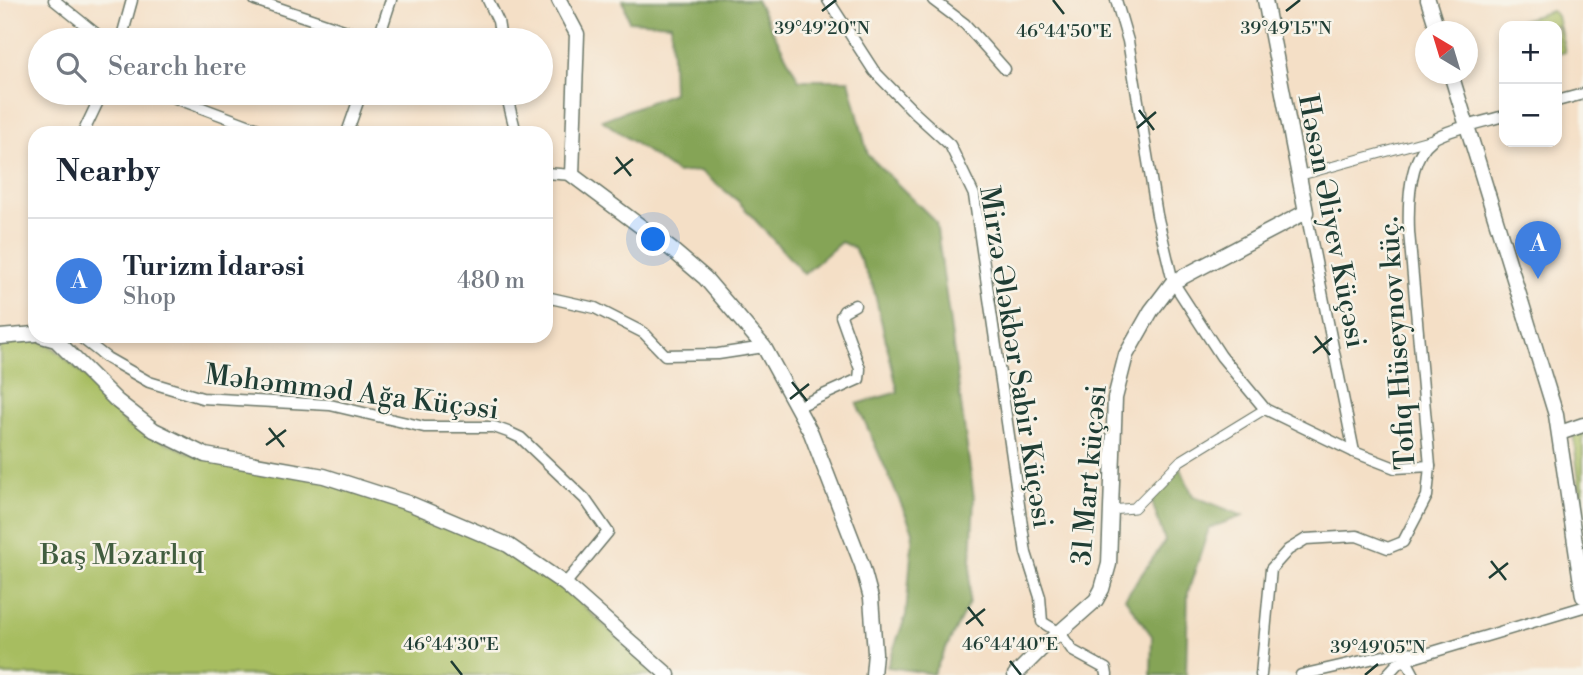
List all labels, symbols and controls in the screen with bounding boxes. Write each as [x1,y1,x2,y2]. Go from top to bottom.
text: 39°49'20"N [774,17,870,40]
text: 39°49'15"N [1240,17,1332,40]
text: 46°44'50"E [1016,20,1112,43]
north arrow [1415,21,1478,84]
map controls [1499,21,1562,147]
button: + [1499,21,1562,84]
search box [28,28,553,105]
icon: search [52,48,90,86]
text: Search here [108,51,247,83]
button: − [1499,84,1562,147]
street label: Həsən Əliyev Küçəsi [1290,91,1373,351]
text: Nearby [56,153,160,191]
street label: Mirzə Ələkbər Sabir Küçəsi [971,184,1060,531]
street label: Tofiq Hüseynov küç. [1371,215,1424,470]
pin: A [1515,221,1561,279]
your location [636,222,670,256]
text: Turizm İdarəsi [123,251,305,283]
text: A [71,267,87,295]
text: 480 m [457,267,525,295]
text: Shop [123,283,176,311]
street label: Məhəmməd Ağa Küçəsi [203,357,501,428]
street label: 31 Mart küçəsi [1064,383,1115,567]
park label: Baş Məzarlıq [39,538,204,573]
text: 46°44'30"E [403,633,499,656]
text: 46°44'40"E [962,633,1058,656]
text: 39°49'05"N [1330,636,1426,659]

